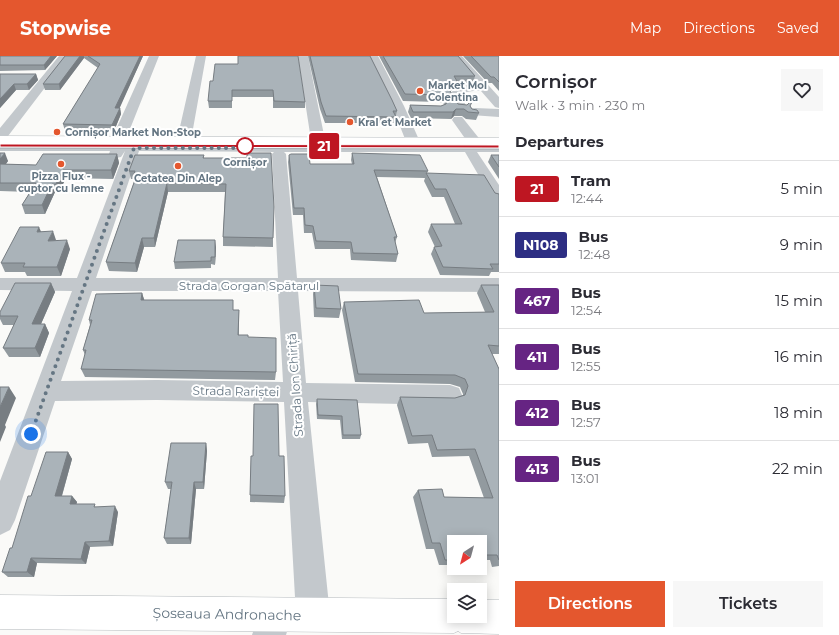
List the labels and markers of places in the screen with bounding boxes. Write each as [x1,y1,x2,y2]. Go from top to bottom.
place label: Market Mol Colentina [428,79,487,104]
marker: Market Mol Colentina [415,86,425,96]
place label: Kral et Market [358,116,432,129]
marker: Kral et Market [345,117,355,127]
place label: Cornișor Market Non-Stop [65,126,201,139]
marker: Cornișor Market Non-Stop [52,127,62,137]
marker: Cornișor [236,137,254,155]
place label: Cornișor [223,156,268,169]
marker: Pizza Flux - cuptor cu lemne [56,159,66,169]
marker: Cetatea Din Alep [173,161,183,171]
place label: Pizza Flux - cuptor cu lemne [18,170,104,195]
place label: Cetatea Din Alep [134,172,222,185]

